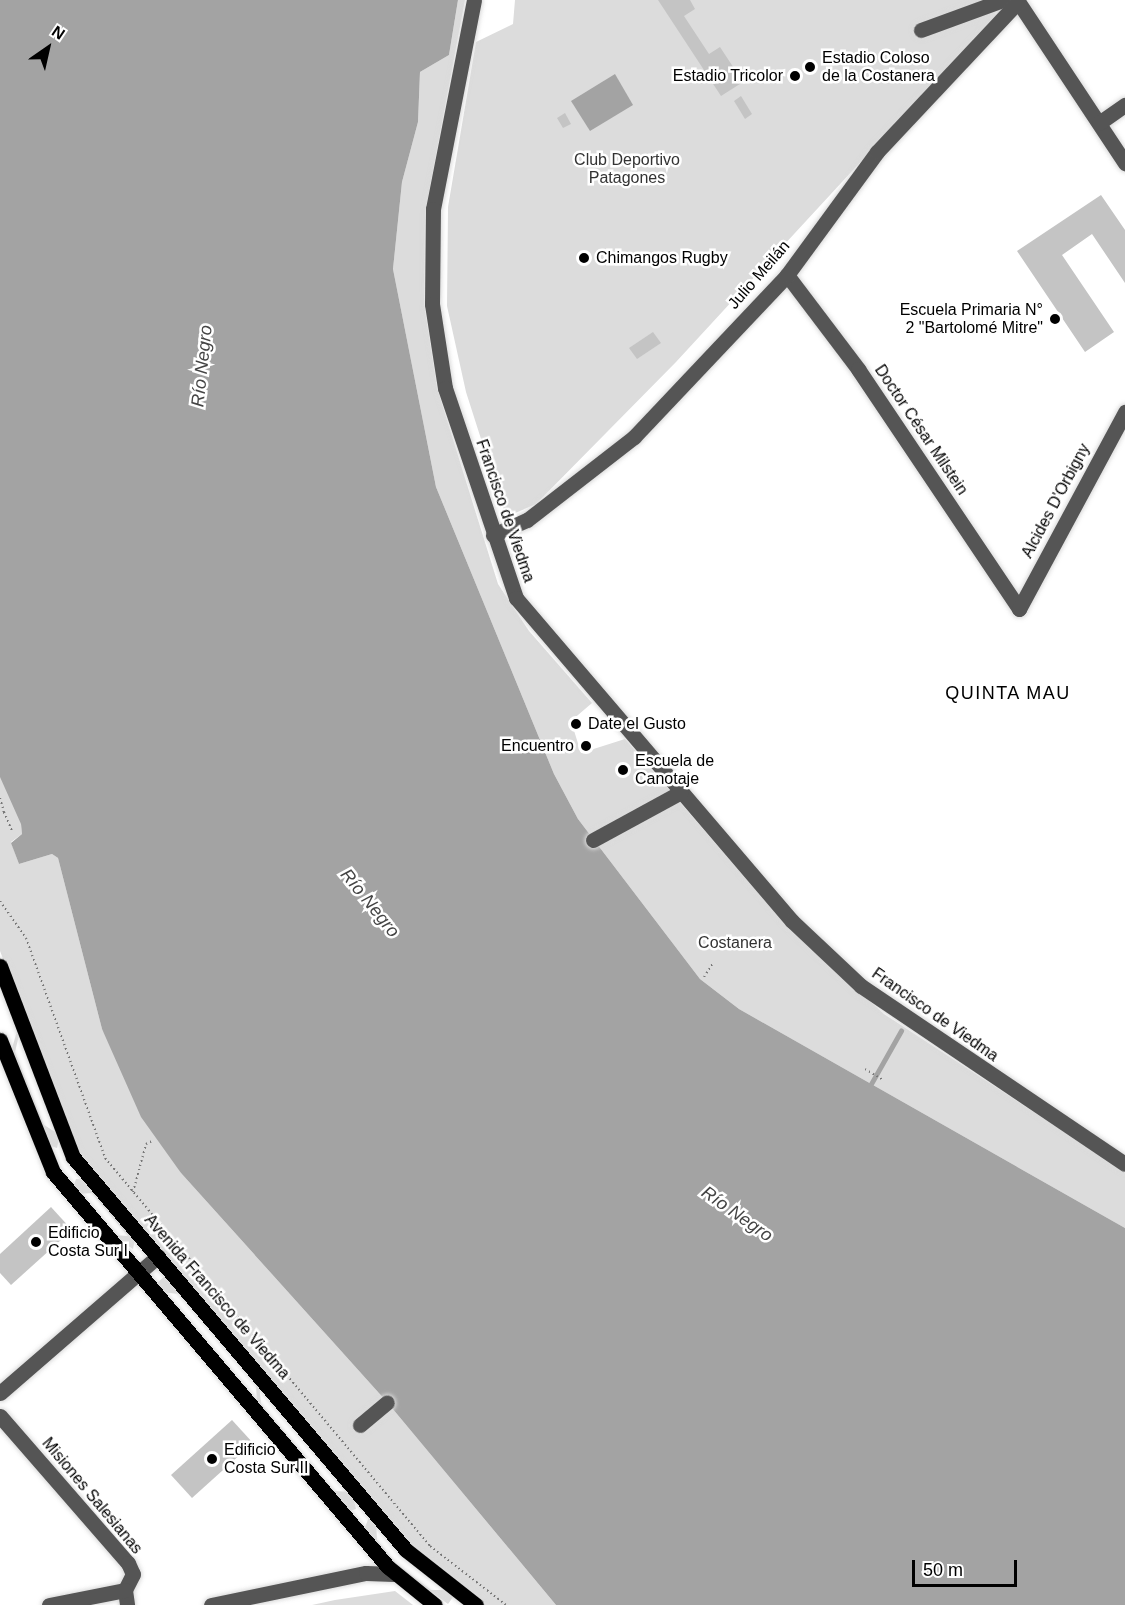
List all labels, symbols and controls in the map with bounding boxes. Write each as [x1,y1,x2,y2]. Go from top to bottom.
north arrow [18,18,78,78]
text: N [49,22,68,43]
place label: Estadio Coloso de la Costanera [822,48,935,86]
marker: Estadio Coloso de la Costanera [803,60,817,74]
place label: Estadio Tricolor [672,66,783,86]
marker: Estadio Tricolor [788,69,802,83]
park label: Club Deportivo Patagones [574,150,680,188]
street label: Julio Meilán [724,237,794,313]
place label: Chimangos Rugby [596,248,728,268]
marker: Chimangos Rugby [577,251,591,265]
place label: Escuela Primaria N° 2 "Bartolomé Mitre" [900,300,1043,338]
marker: Escuela Primaria N° 2 "Bartolomé Mitre" [1048,312,1062,326]
water label: Río Negro [187,324,217,408]
street label: Doctor César Milstein [870,361,972,499]
street label: Francisco de Viedma [472,437,538,585]
street label: Alcides D'Orbigny [1018,441,1094,561]
district label: QUINTA MAU [945,682,1071,704]
place label: Date el Gusto [588,714,686,734]
marker: Date el Gusto [569,717,583,731]
place label: Encuentro [501,736,574,756]
marker: Encuentro [579,739,593,753]
place label: Escuela de Canotaje [635,751,714,789]
marker: Escuela de Canotaje [616,763,630,777]
water label: Río Negro [336,864,404,942]
park label: Costanera [698,933,772,953]
street label: Francisco de Viedma [868,964,1002,1066]
water label: Río Negro [697,1182,777,1246]
street label: Avenida Francisco de Viedma [140,1211,294,1383]
place label: Edificio Costa Sur I [48,1223,128,1261]
marker: Edificio Costa Sur I [29,1235,43,1249]
street label: Misiones Salesianas [38,1434,146,1558]
place label: Edificio Costa Sur II [224,1440,308,1478]
marker: Edificio Costa Sur II [205,1452,219,1466]
scale bar [915,1548,1020,1586]
text: 50 m [923,1560,963,1580]

